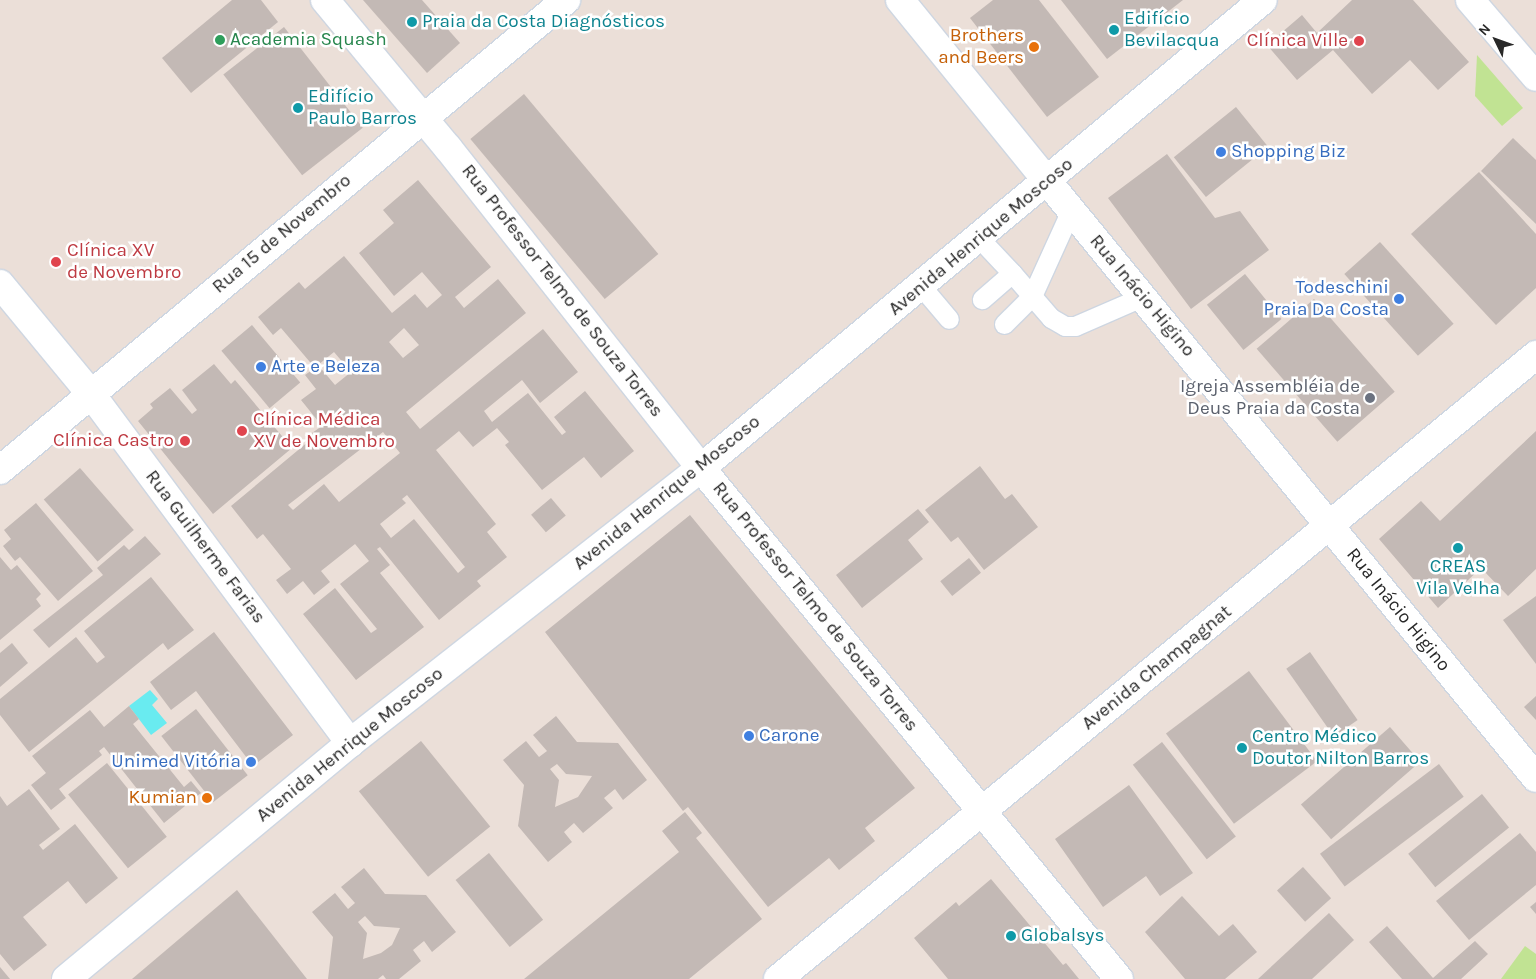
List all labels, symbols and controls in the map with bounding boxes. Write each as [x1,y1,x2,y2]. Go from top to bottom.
place label: Edifício Bevilacqua [1124,8,1219,52]
place label: Praia da Costa Diagnósticos [422,11,665,33]
north arrow [1471,15,1521,65]
marker: Praia da Costa Diagnósticos [406,16,418,28]
text: N [1475,20,1494,39]
marker: Edifício Bevilacqua [1108,24,1120,36]
place label: Brothers and Beers [938,25,1024,69]
place label: Academia Squash [230,29,387,51]
place label: Clínica Ville [1247,30,1348,52]
marker: Academia Squash [214,34,226,46]
marker: Clínica Ville [1352,34,1366,48]
marker: Brothers and Beers [1028,41,1040,53]
place label: Edifício Paulo Barros [308,86,417,130]
marker: Edifício Paulo Barros [292,102,304,114]
place label: Shopping Biz [1231,141,1345,163]
marker: Shopping Biz [1215,146,1227,158]
street label: Avenida Henrique Moscoso [884,153,1078,321]
street label: Rua Professor Telmo de Souza Torres [456,160,668,422]
street label: Rua 15 de Novembro [208,169,356,299]
street label: Rua Inácio Higino [1084,230,1200,362]
place label: Clínica XV de Novembro [67,240,181,284]
marker: Clínica XV de Novembro [49,255,63,269]
place label: Todeschini Praia Da Costa [1263,277,1389,321]
marker: Todeschini Praia Da Costa [1393,293,1405,305]
place label: Arte e Beleza [271,356,381,378]
marker: Arte e Beleza [255,361,267,373]
place label: Igreja Assembléia de Deus Praia da Costa [1180,376,1360,420]
marker: Igreja Assembléia de Deus Praia da Costa [1364,392,1376,404]
place label: Clínica Médica XV de Novembro [253,409,395,453]
street label: Avenida Henrique Moscoso [569,411,765,575]
marker: Clínica Médica XV de Novembro [235,424,249,438]
place label: Clínica Castro [53,430,174,452]
marker: Clínica Castro [178,434,192,448]
street label: Rua Guilherme Farias [140,466,270,628]
street label: Rua Professor Telmo de Souza Torres [707,478,923,736]
marker: CREAS Vila Velha [1452,542,1464,554]
street label: Rua Inácio Higino [1341,544,1455,676]
place label: CREAS Vila Velha [1416,556,1500,600]
street label: Avenida Champagnat [1078,601,1236,735]
street label: Avenida Henrique Moscoso [252,663,448,827]
place label: Carone [759,725,820,747]
place label: Centro Médico Doutor Nilton Barros [1252,726,1429,770]
marker: Carone [743,730,755,742]
marker: Centro Médico Doutor Nilton Barros [1236,742,1248,754]
place label: Unimed Vitória [111,751,241,773]
marker: Unimed Vitória [245,756,257,768]
place label: Kumian [129,787,197,809]
marker: Kumian [201,792,213,804]
place label: Globalsys [1021,925,1104,947]
marker: Globalsys [1005,930,1017,942]

